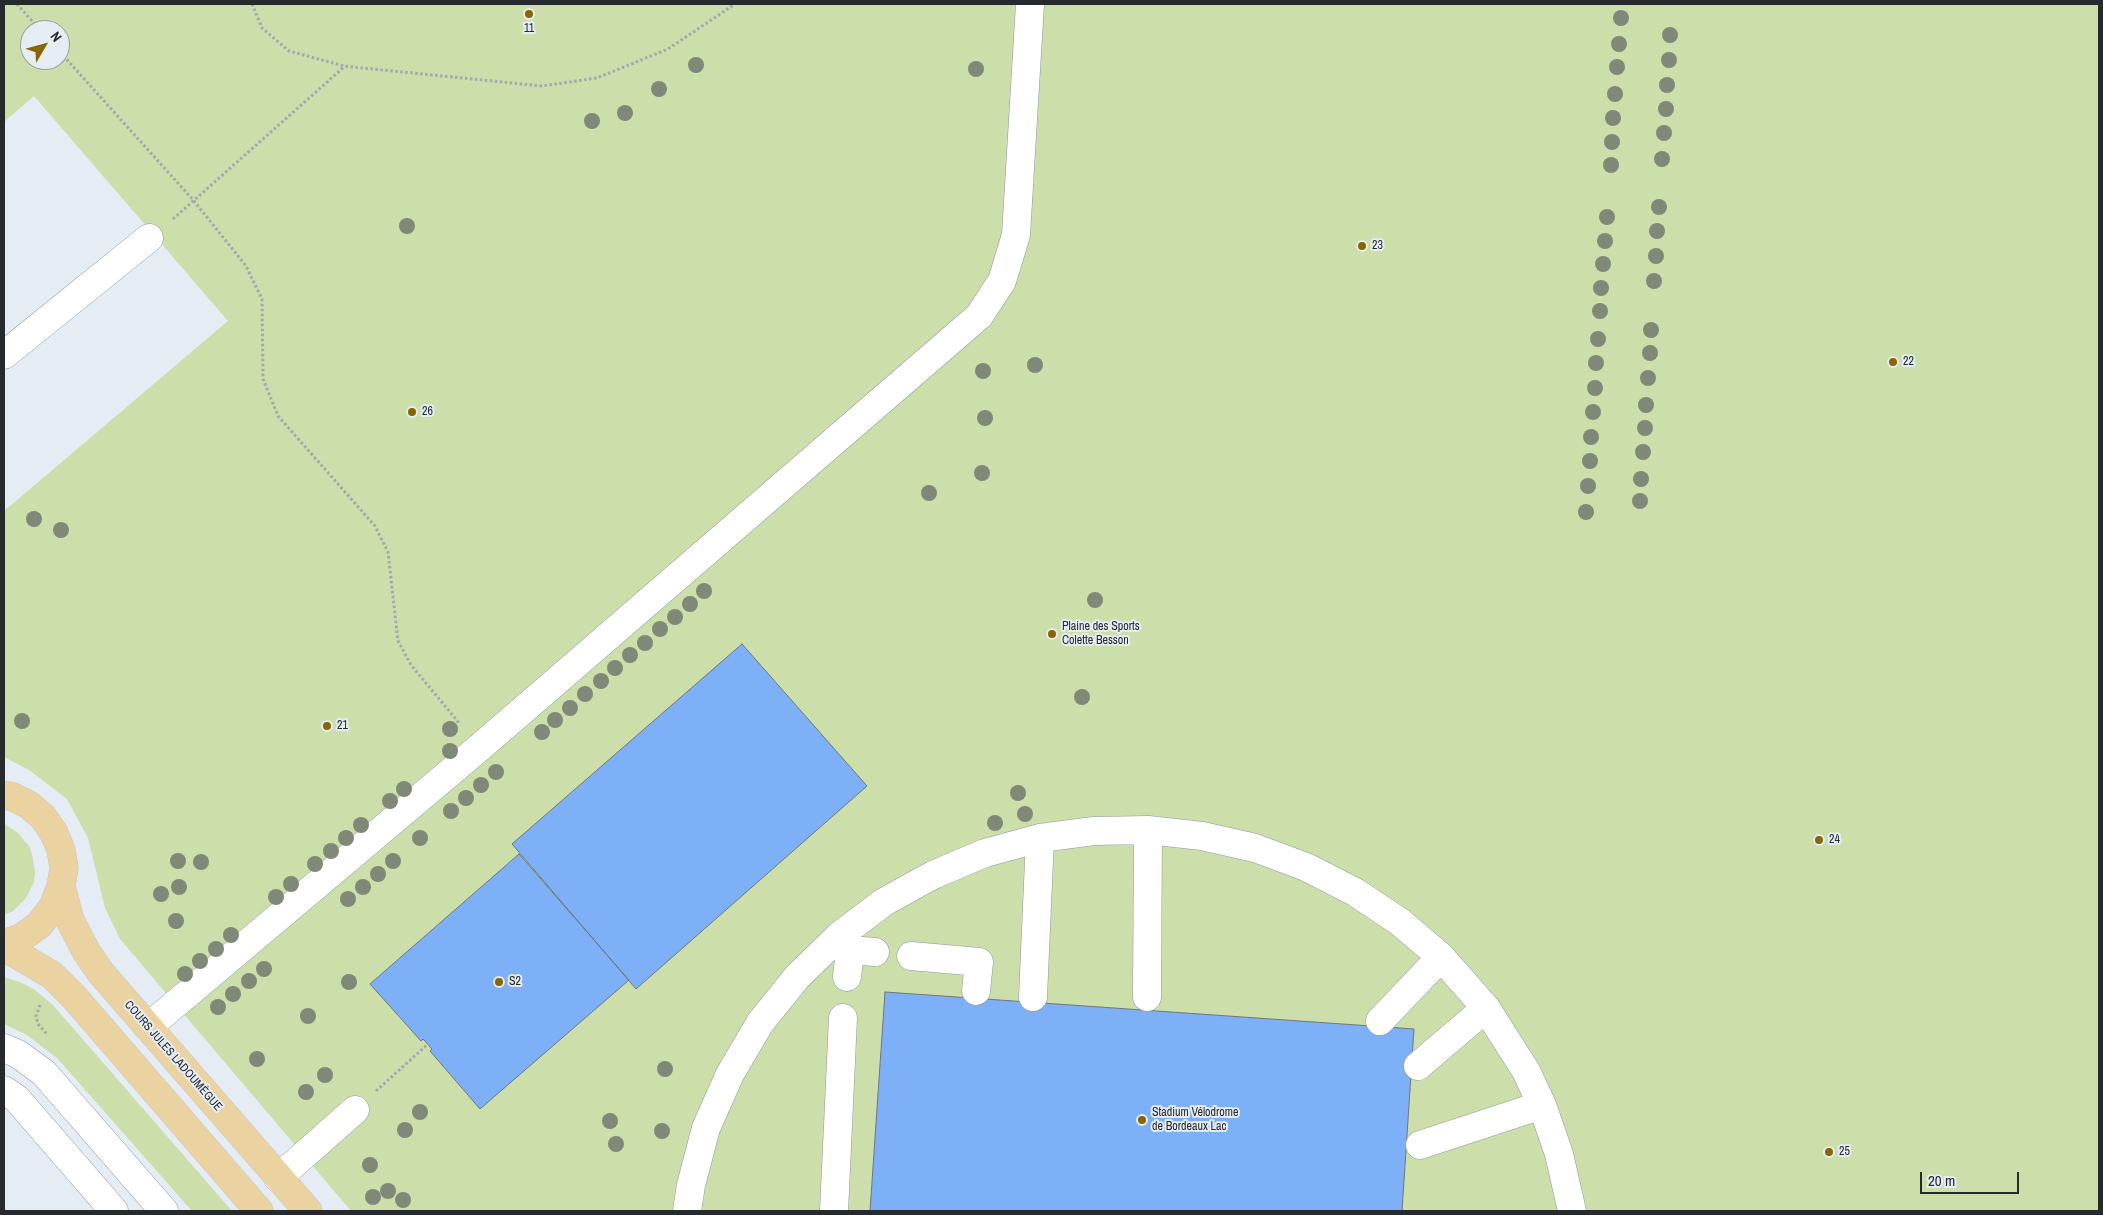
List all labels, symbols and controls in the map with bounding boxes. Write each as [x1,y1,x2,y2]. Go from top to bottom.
marker: 11 [523,8,535,20]
north arrow [20,20,70,70]
place label: 11 [524,22,534,36]
text: N [46,28,66,45]
place label: 23 [1372,239,1383,253]
marker: 23 [1356,240,1368,252]
place label: 22 [1903,355,1914,369]
marker: 22 [1887,356,1899,368]
place label: 26 [422,405,433,419]
marker: 26 [406,406,418,418]
place label: Plaine des Sports Colette Besson [1062,620,1140,648]
marker: Plaine des Sports Colette Besson [1046,628,1058,640]
place label: 21 [337,719,348,733]
marker: 21 [321,720,333,732]
place label: 24 [1829,833,1840,847]
marker: 24 [1813,834,1825,846]
place label: S2 [509,975,521,989]
marker: S2 [493,976,505,988]
street label: COURS JULES LADOUMÈGUE [121,998,225,1114]
place label: Stadium Vélodrome de Bordeaux Lac [1152,1106,1238,1134]
marker: Stadium Vélodrome de Bordeaux Lac [1136,1114,1148,1126]
place label: 25 [1839,1145,1850,1159]
marker: 25 [1823,1146,1835,1158]
scale bar [1923,1162,2022,1194]
text: 20 m [1928,1170,1955,1191]

